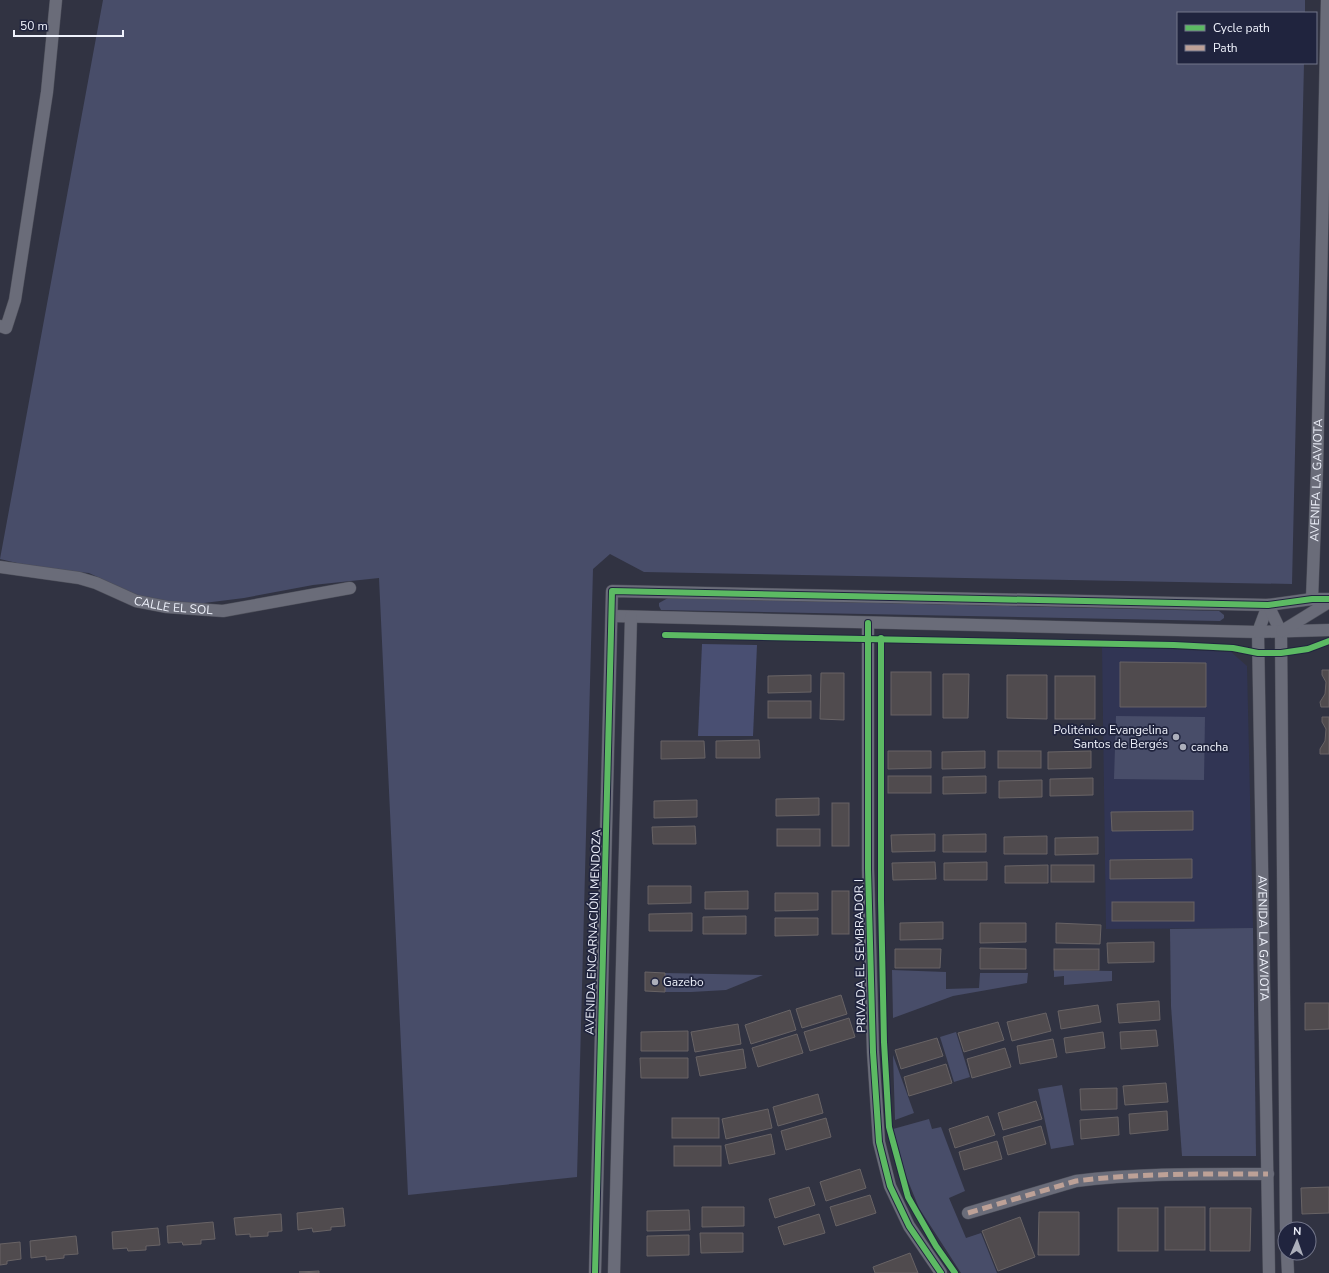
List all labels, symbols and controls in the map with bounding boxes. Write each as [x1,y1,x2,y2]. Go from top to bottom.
scale bar [14,12,123,38]
legend [1177,12,1317,64]
text: 50 m [20,18,48,34]
text: Cycle path [1213,20,1270,36]
text: Path [1213,40,1238,56]
street label: AVENIFA LA GAVIOTA [1306,418,1326,542]
street label: CALLE EL SOL [132,593,214,618]
place label: Politénico Evangelina Santos de Bergés [1053,722,1168,752]
marker: Politénico Evangelina Santos de Bergés [1171,732,1181,742]
place label: cancha [1191,739,1228,755]
marker: cancha [1178,742,1188,752]
street label: AVENIDA ENCARNACIÓN MENDOZA [581,829,605,1035]
street label: AVENIDA LA GAVIOTA [1254,875,1272,1002]
street label: PRIVADA EL SEMBRADOR I [851,879,869,1033]
place label: Gazebo [663,974,704,990]
marker: Gazebo [650,977,660,987]
north arrow [1277,1221,1317,1261]
text: N [1293,1224,1302,1239]

